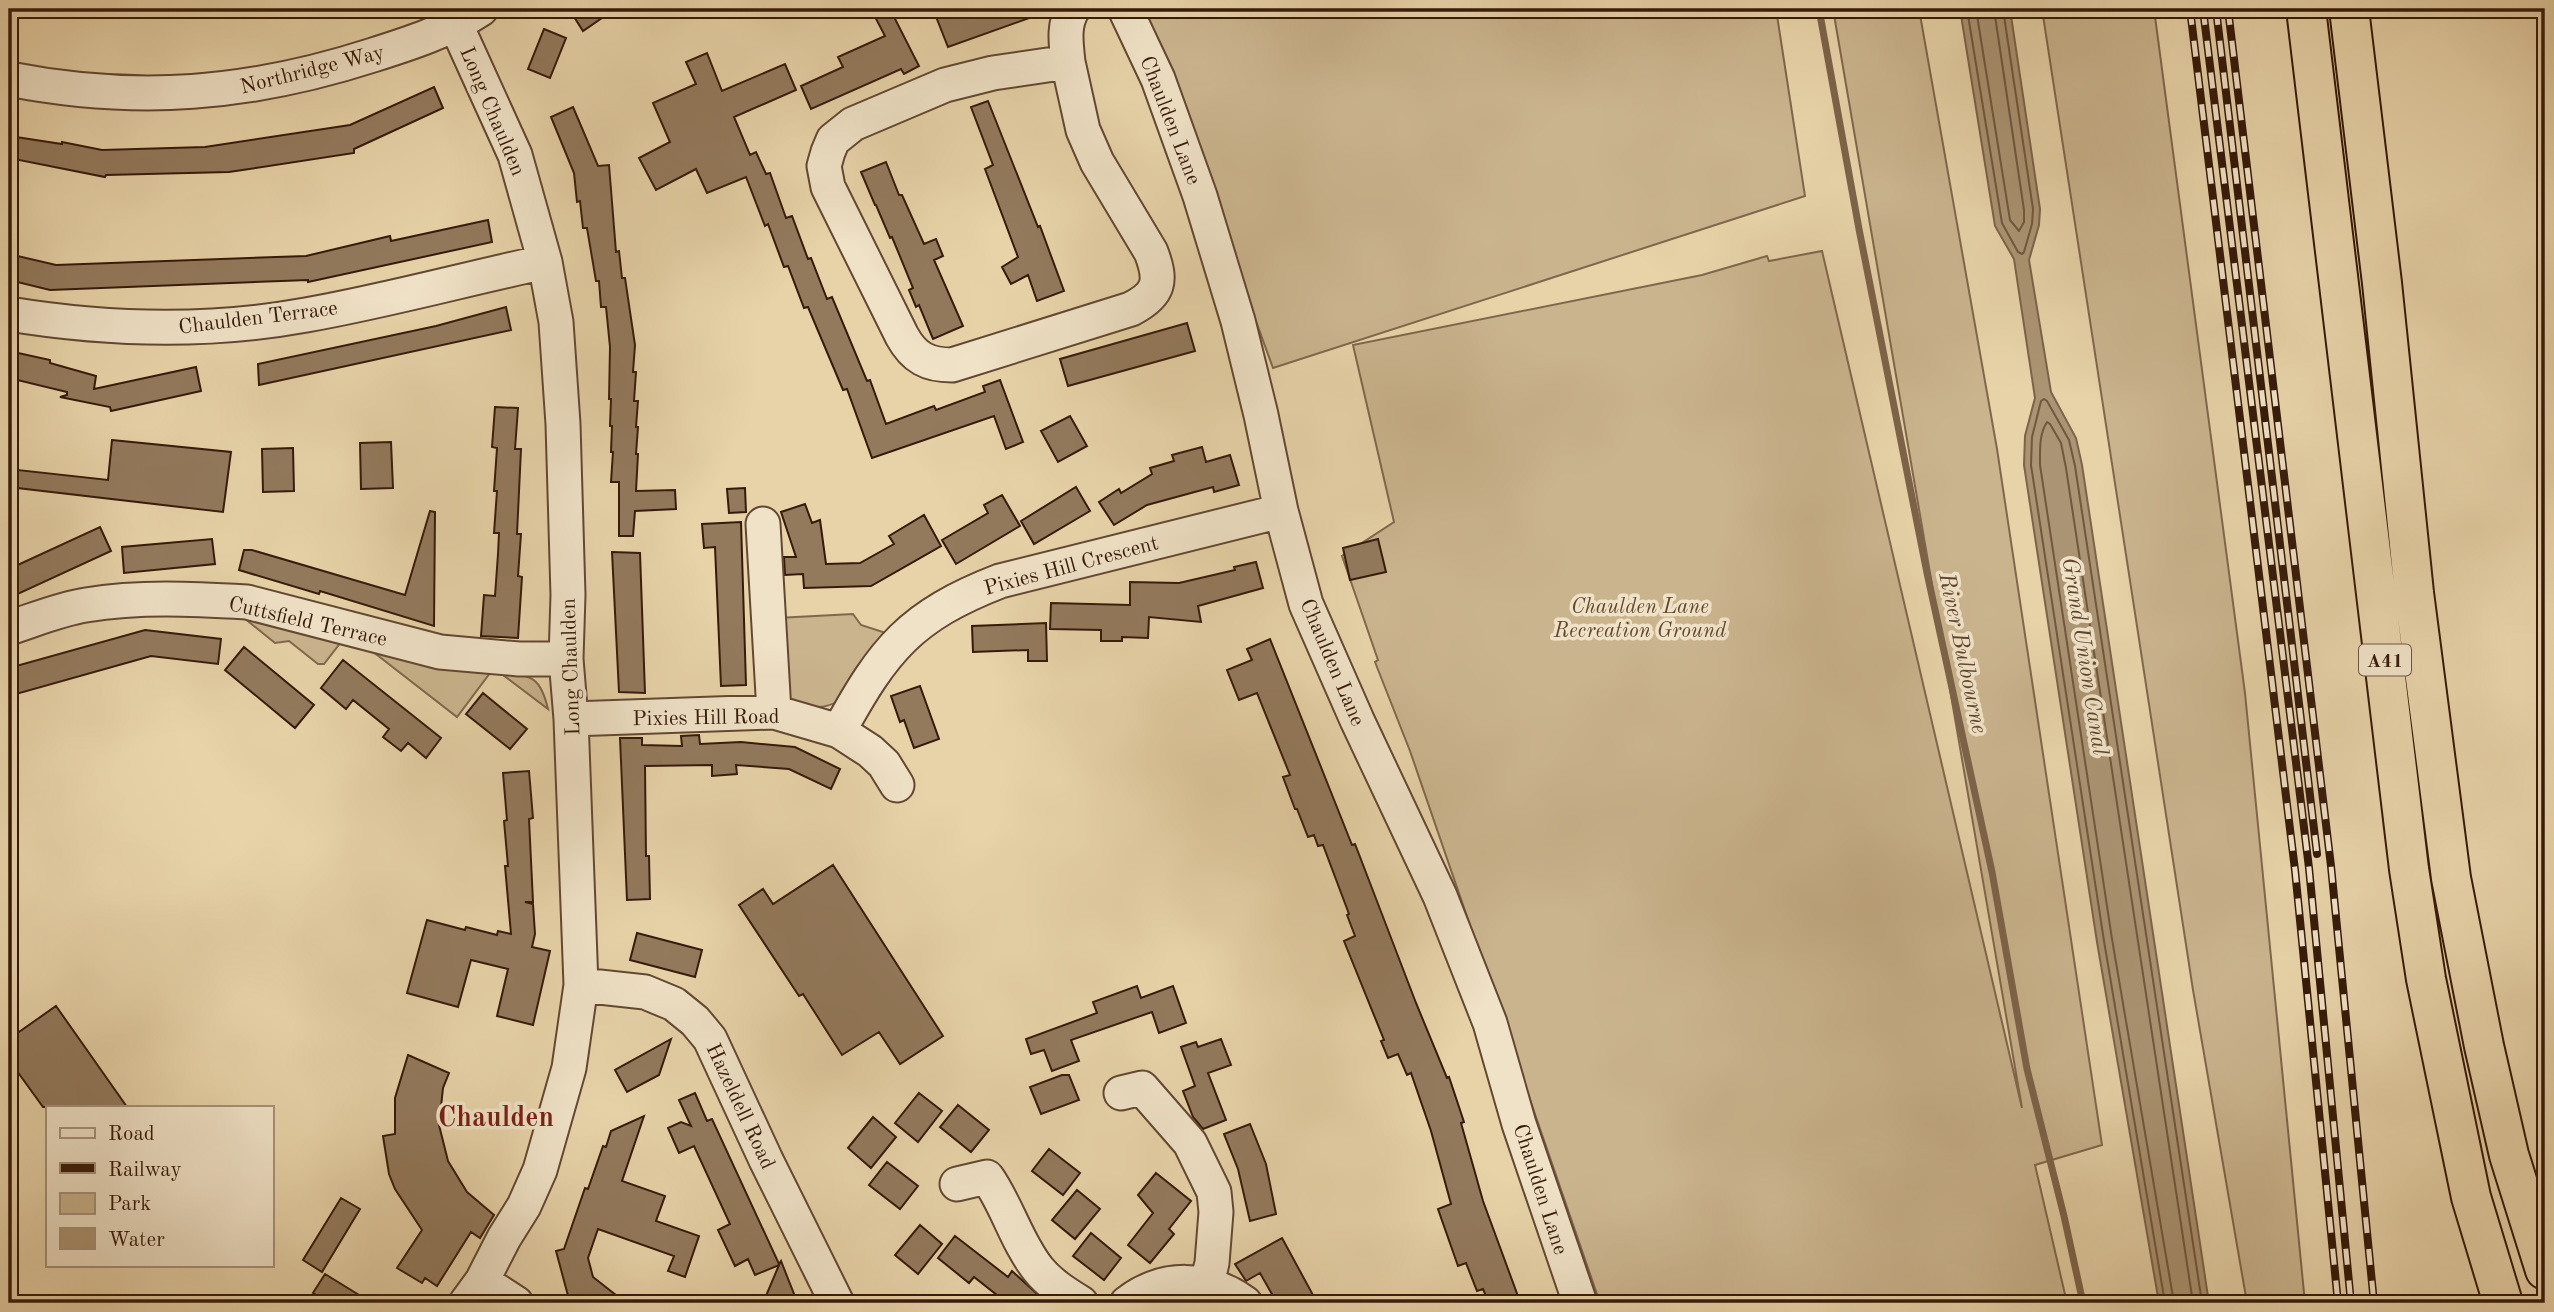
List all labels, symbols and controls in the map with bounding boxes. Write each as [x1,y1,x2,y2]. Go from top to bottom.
street label: Northridge Way [238,42,387,99]
street label: Long Chaulden [455,44,528,179]
street label: Chaulden Lane [1135,53,1204,188]
street label: Chaulden Terrace [177,298,339,339]
street label: Pixies Hill Crescent [982,533,1161,600]
water label: Grand Union Canal [2058,556,2112,757]
water label: River Bulbourne [1934,570,1991,736]
street label: Cuttsfield Terrace [226,594,389,651]
street label: Chaulden Lane [1295,596,1368,729]
park label: Chaulden Lane Recreation Ground [1553,597,1727,642]
street label: Long Chaulden [559,598,584,736]
road number: A41 [2359,645,2411,676]
street label: Pixies Hill Road [632,707,780,730]
street label: Hazeldell Road [701,1041,778,1173]
district label: Chaulden [438,1105,554,1133]
legend [46,1106,273,1266]
street label: Chaulden Lane [1509,1122,1571,1257]
text: Road [108,1124,155,1145]
text: Railway [108,1160,182,1181]
text: Park [108,1194,151,1215]
text: Water [108,1230,165,1251]

